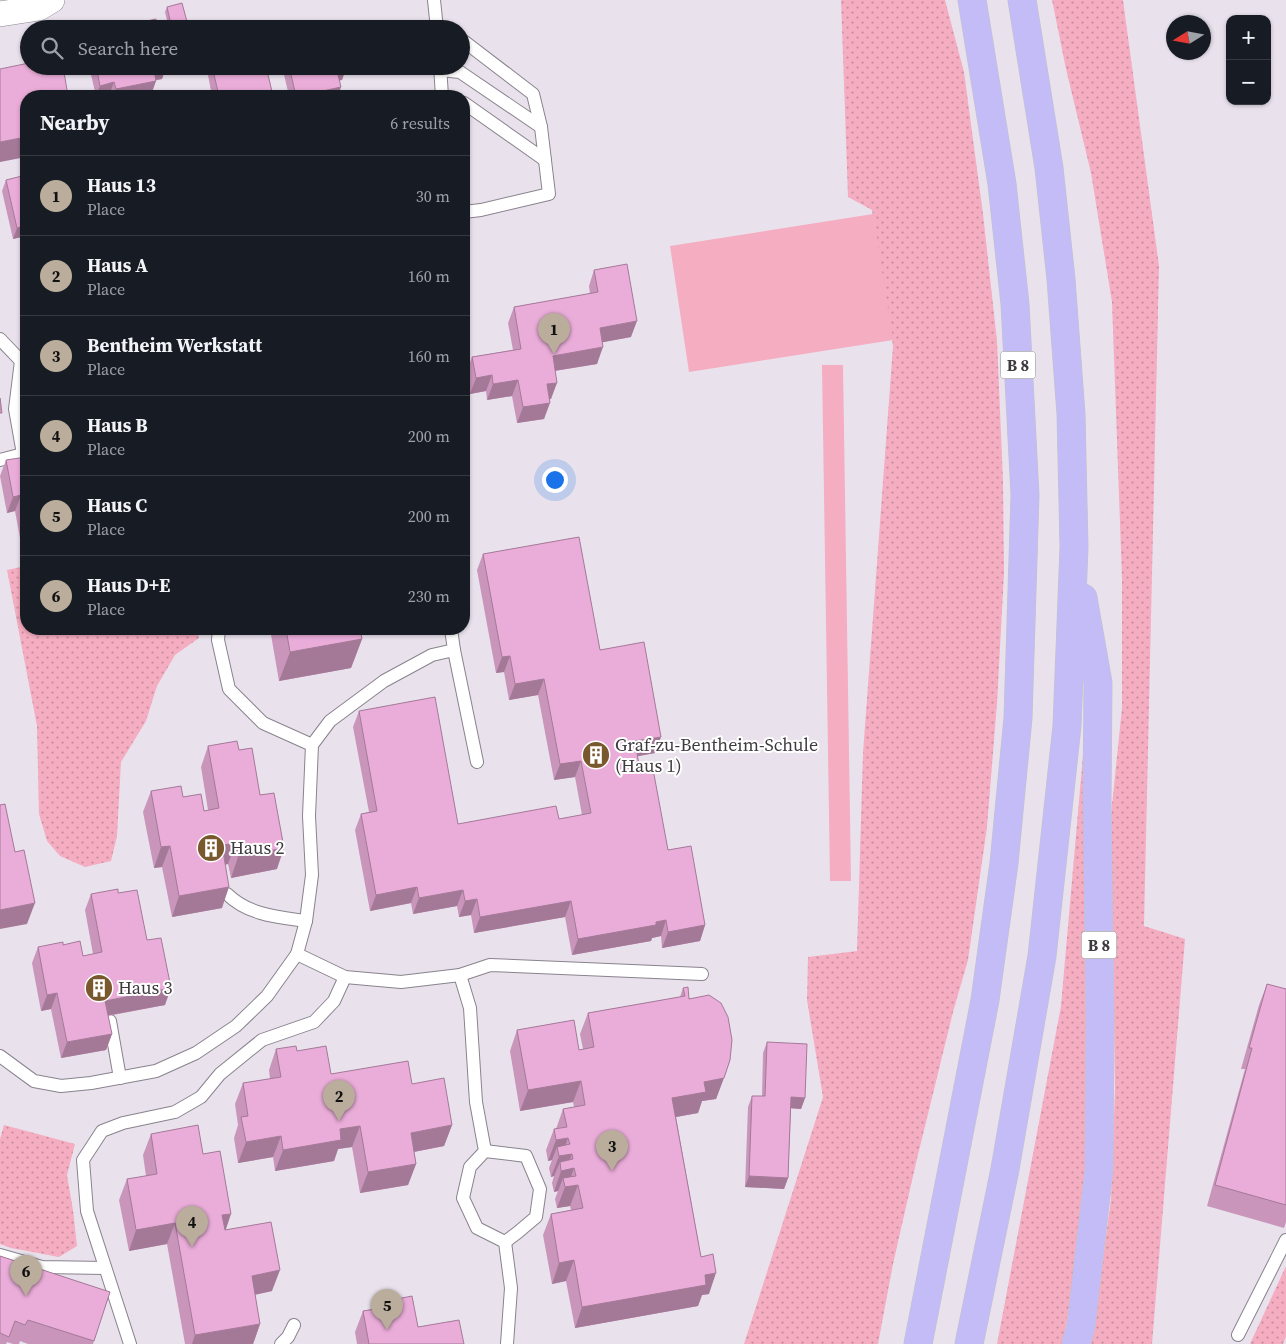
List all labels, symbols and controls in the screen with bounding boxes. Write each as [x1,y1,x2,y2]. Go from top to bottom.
north arrow [1166,15,1211,60]
map controls [1226,15,1271,105]
button: + [1226,15,1271,60]
search box [20,20,470,75]
icon: search [38,34,66,62]
text: Search here [78,35,178,61]
button: − [1226,60,1271,105]
text: Nearby [40,108,110,137]
text: 6 results [390,112,450,134]
text: Haus 13 [87,172,156,198]
text: 1 [52,185,60,207]
text: 30 m [416,185,450,207]
text: Place [87,198,125,220]
text: Haus A [87,252,148,278]
text: 2 [52,265,60,287]
text: 160 m [408,265,450,287]
text: Place [87,278,125,300]
pin: 1 [538,313,570,354]
text: Bentheim Werkstatt [87,332,262,358]
text: 3 [52,345,60,367]
text: 160 m [408,345,450,367]
road number: B 8 [1000,352,1036,378]
text: Place [87,358,125,380]
text: Haus B [87,412,148,438]
text: 4 [52,425,60,447]
text: 200 m [408,425,450,447]
text: Place [87,438,125,460]
your location [542,467,568,493]
text: Haus C [87,492,147,518]
text: 5 [52,505,60,527]
text: 200 m [408,505,450,527]
text: Place [87,518,125,540]
text: Haus D+E [87,572,170,598]
text: 6 [52,585,60,607]
text: 230 m [408,585,450,607]
text: Place [87,598,125,620]
place label: Graf-zu-Bentheim-Schule (Haus 1) [615,732,818,778]
building icon: Graf-zu-Bentheim-Schule (Haus 1) [581,740,611,770]
building icon: Haus 2 [196,833,226,863]
place label: Haus 2 [230,835,285,860]
road number: B 8 [1082,932,1116,958]
building icon: Haus 3 [84,973,114,1003]
place label: Haus 3 [118,975,173,1000]
pin: 2 [323,1080,355,1121]
pin: 3 [596,1130,628,1171]
pin: 4 [176,1206,208,1247]
pin: 6 [10,1255,42,1296]
pin: 5 [371,1289,403,1330]

